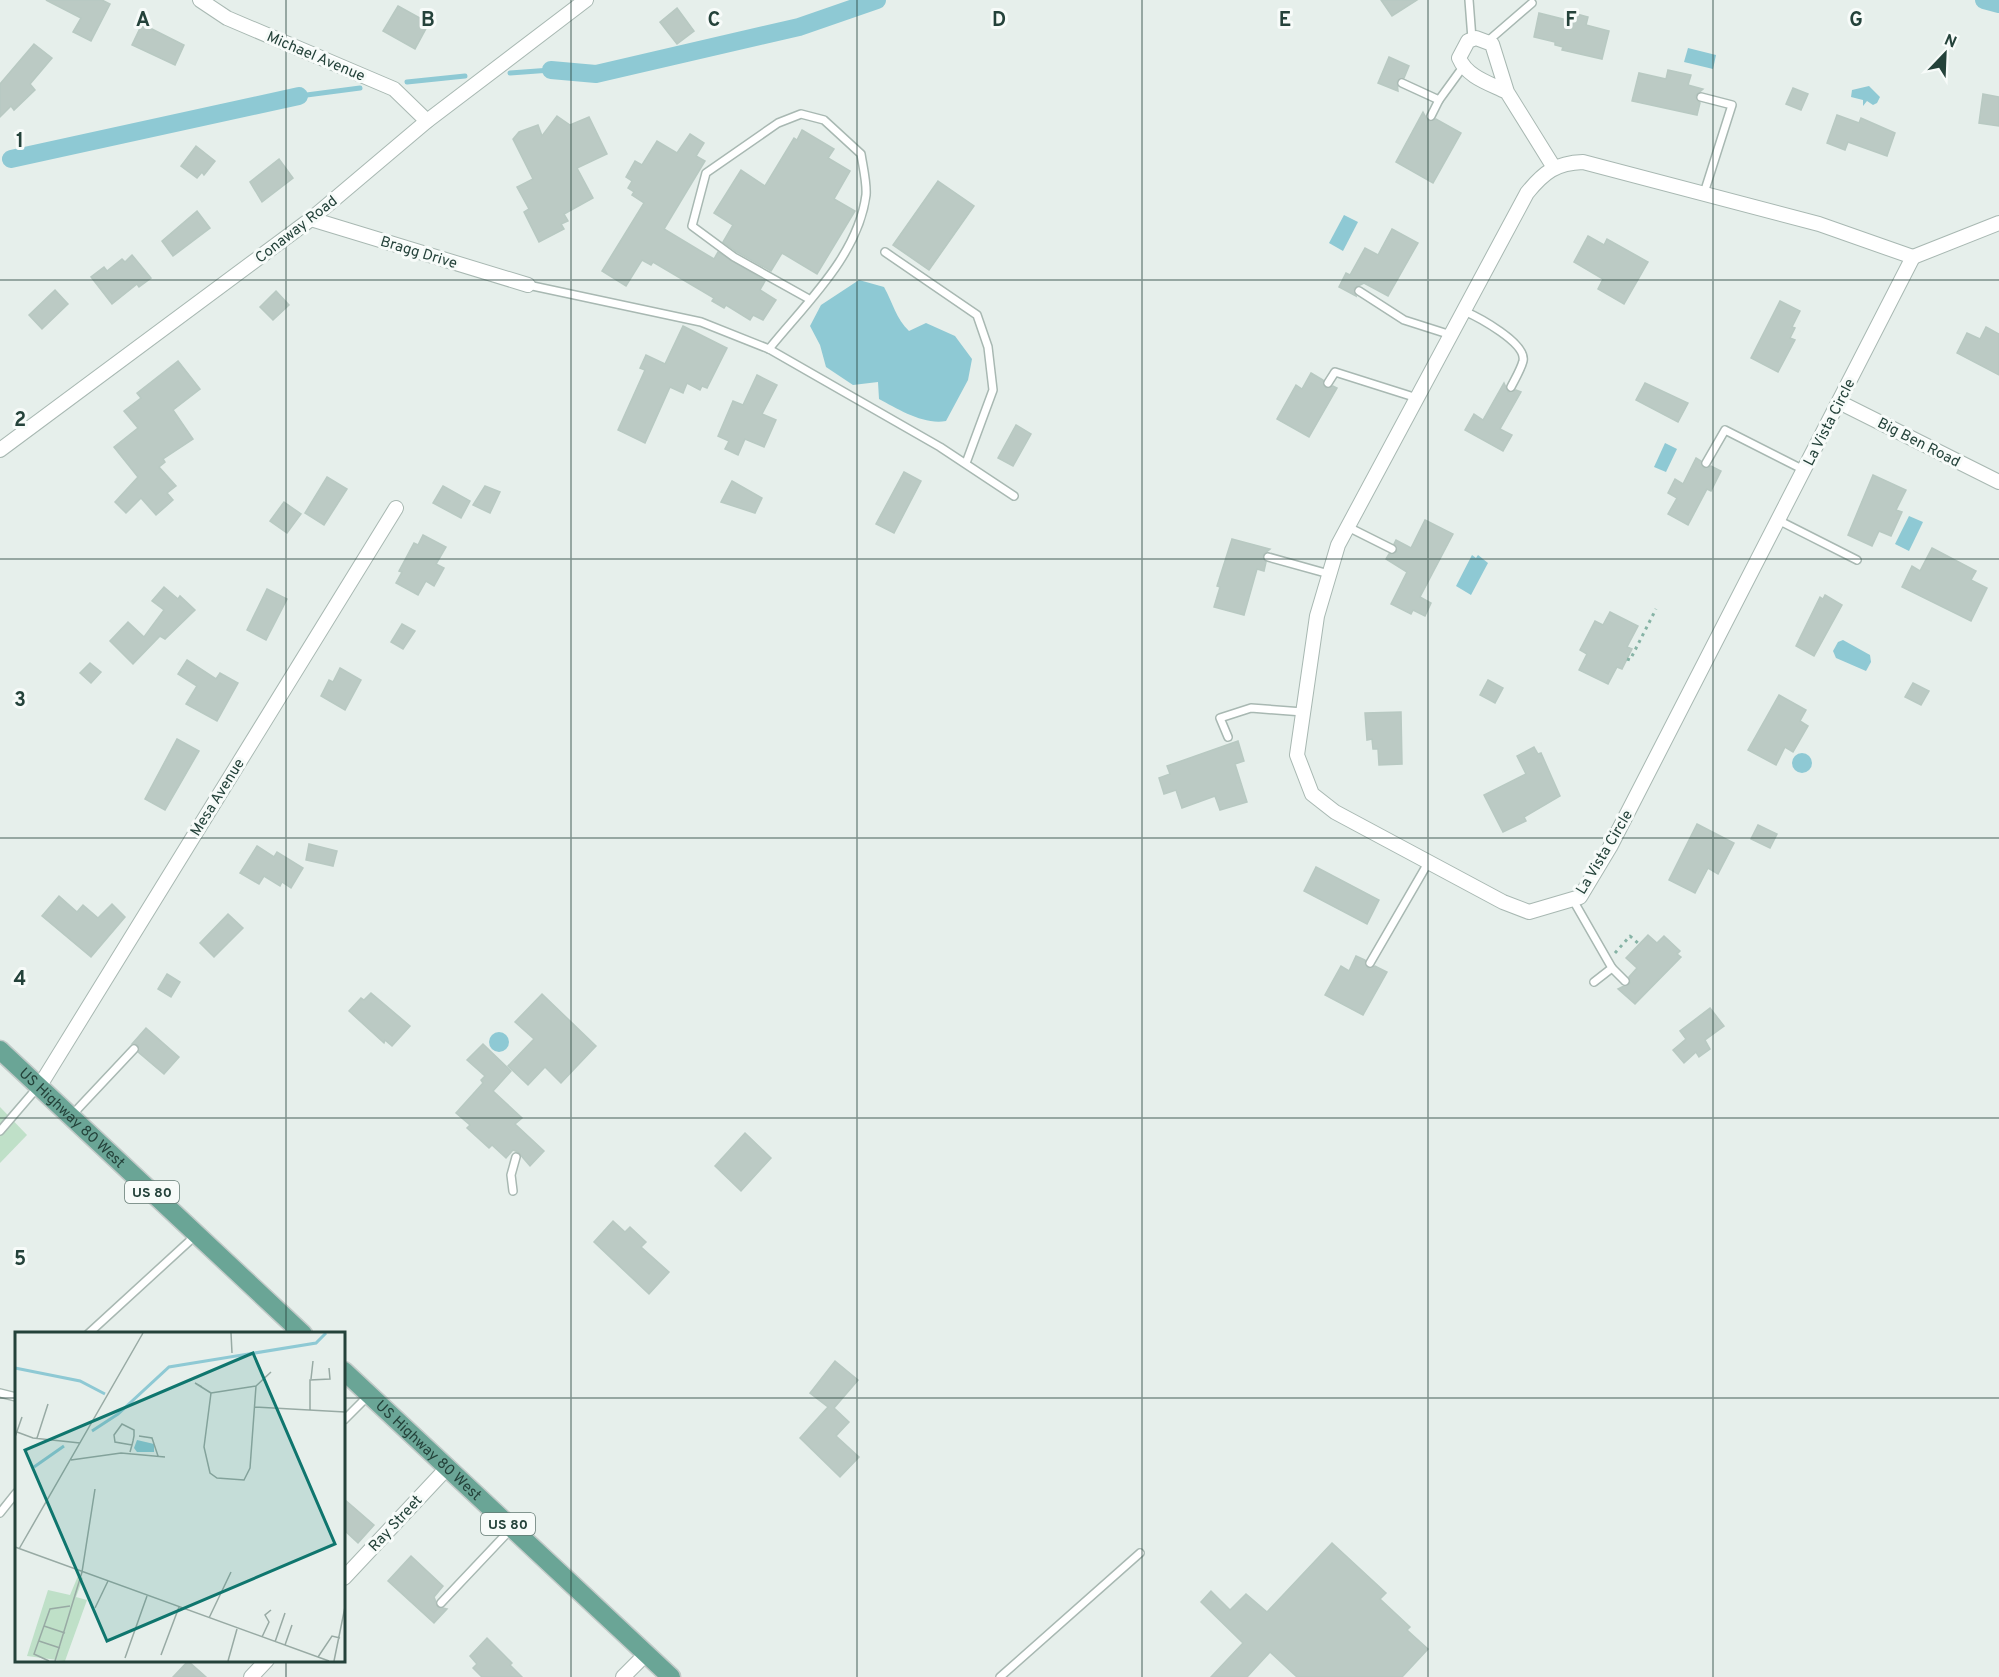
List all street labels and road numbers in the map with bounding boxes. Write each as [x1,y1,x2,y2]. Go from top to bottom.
street label: Michael Avenue [263,28,367,87]
street label: Conaway Road [252,192,342,268]
street label: Bragg Drive [378,233,459,274]
street label: La Vista Circle [1800,376,1860,469]
street label: Big Ben Road [1874,414,1963,472]
street label: Mesa Avenue [187,756,250,840]
street label: La Vista Circle [1573,807,1638,898]
street label: US Highway 80 West [14,1064,128,1173]
road number: US 80 [125,1181,179,1203]
street label: US Highway 80 West [371,1397,485,1506]
street label: Ray Street [365,1492,427,1556]
road number: US 80 [481,1513,535,1535]

